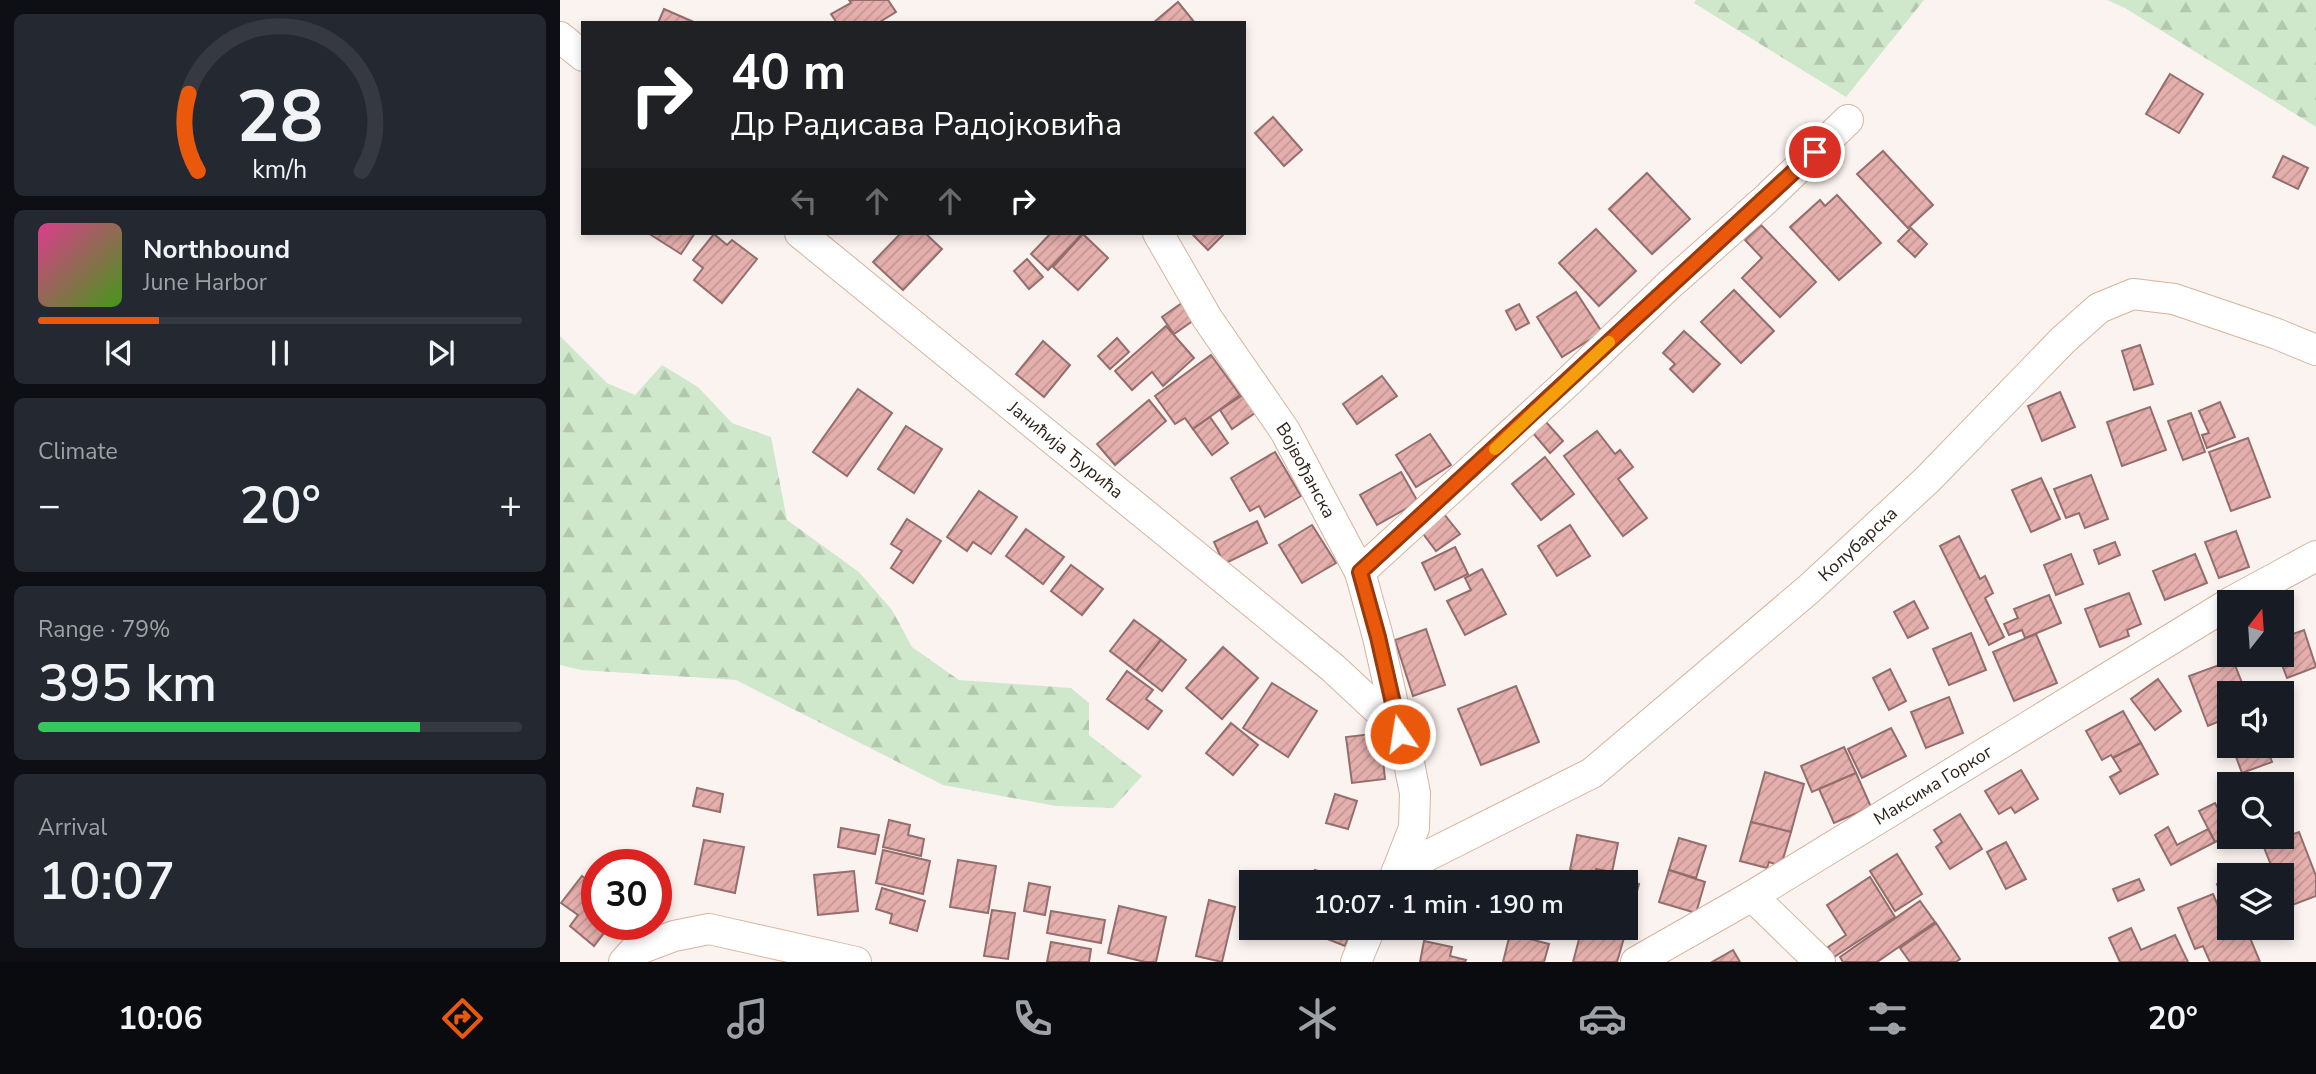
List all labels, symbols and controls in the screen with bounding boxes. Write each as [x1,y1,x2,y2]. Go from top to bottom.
text: 40 m [731,39,846,106]
icon: right [616,49,707,140]
text: 28 [236,67,324,167]
text: Др Радисава Радојковића [731,103,1122,146]
pin [1785,122,1845,182]
icon: arrive [1796,133,1834,171]
text: km/h [252,153,308,187]
icon: left [785,182,823,220]
icon: ahead [858,182,896,220]
icon: ahead [931,182,969,220]
icon: right [1004,182,1042,220]
text: Northbound [143,232,290,267]
text: June Harbor [143,267,267,298]
icon: previous [100,334,138,372]
icon: pause [261,334,299,372]
icon: next [422,334,460,372]
street label: Јанићија Ђурића [1002,395,1128,504]
street label: Војвођанска [1271,418,1341,522]
text: Climate [38,436,118,467]
text: 20° [239,470,321,541]
text: − [38,480,61,531]
text: + [499,480,522,531]
street label: Колубарска [1813,501,1902,587]
north arrow [2217,590,2294,667]
map controls [2217,590,2294,940]
text: Range · 79% [38,614,170,645]
text: 395 km [38,648,217,719]
button: sound [2217,681,2294,758]
position arrow [1363,697,1437,771]
street label: Максима Горког [1869,739,1998,831]
button: search [2217,772,2294,849]
text: Arrival [38,812,107,843]
text: 10:07 [38,846,175,917]
speed limit sign: 30 [581,849,672,940]
button: layers [2217,863,2294,940]
text: 10:07 · 1 min · 190 m [1313,887,1564,922]
icon: directions [438,994,487,1043]
icon: music [723,994,772,1043]
icon: phone [1008,994,1057,1043]
icon: climate [1293,994,1342,1043]
icon: car [1578,994,1627,1043]
icon: filters [1863,994,1912,1043]
text: 10:06 [118,997,203,1040]
text: 20° [2147,997,2198,1040]

